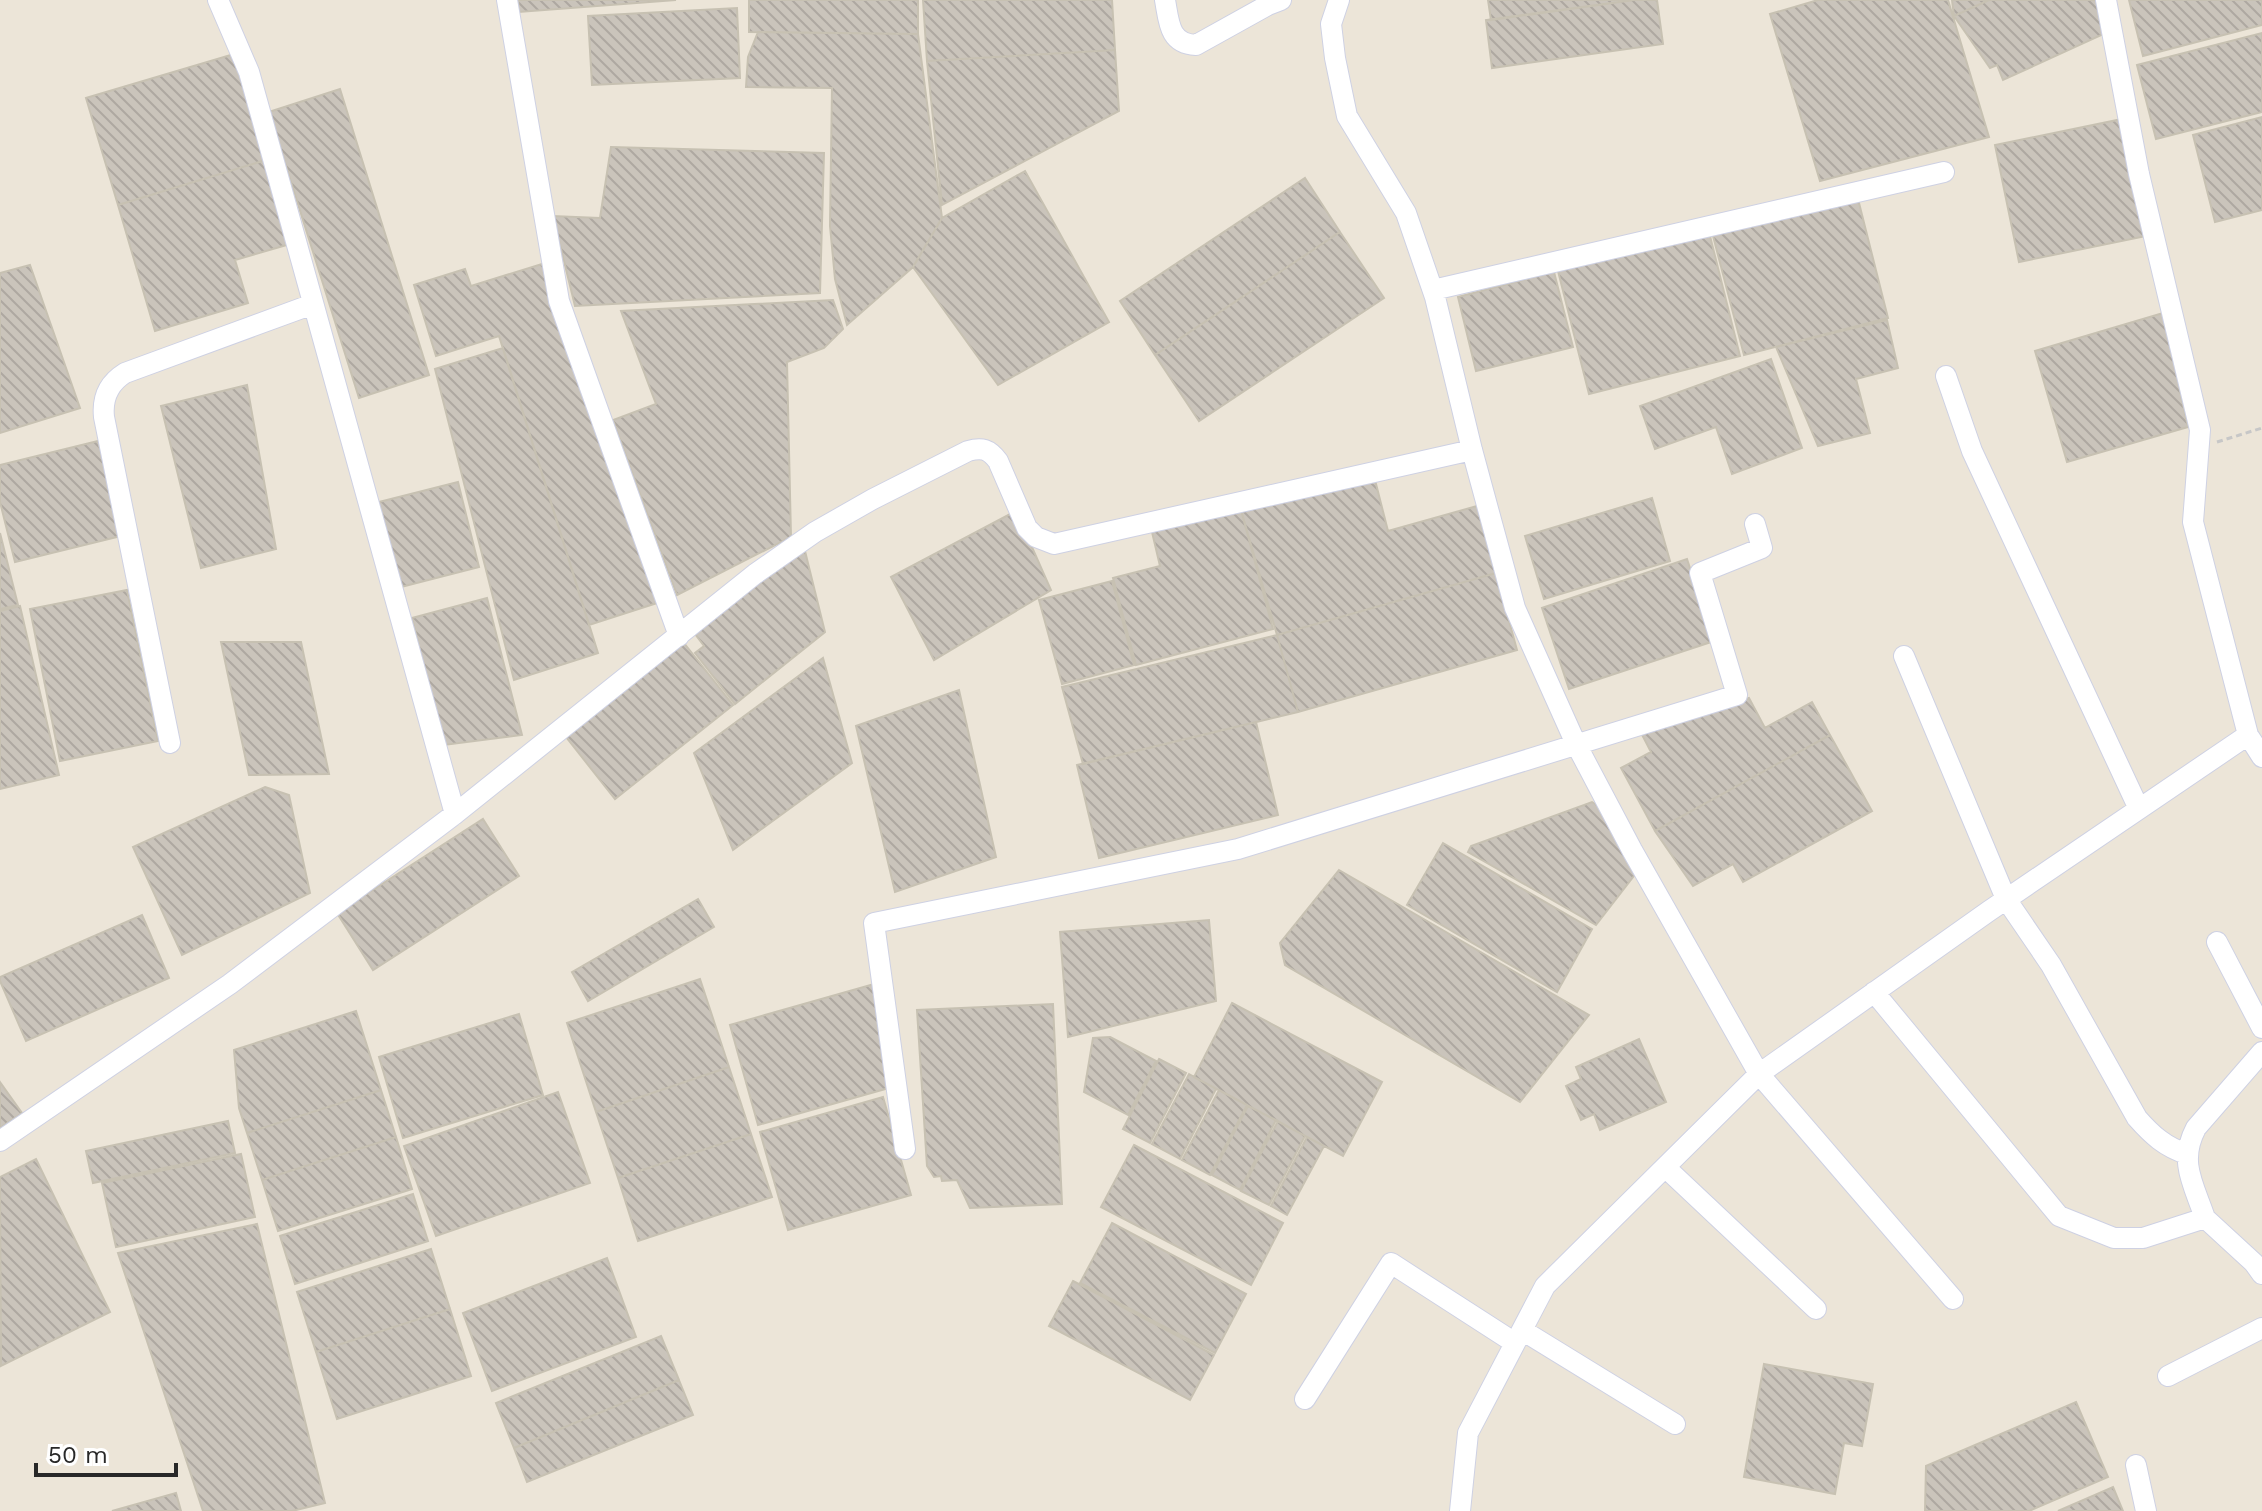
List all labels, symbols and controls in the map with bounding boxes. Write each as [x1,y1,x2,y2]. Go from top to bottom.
scale bar [36,1427,176,1477]
text: 50 m [48,1441,108,1469]

